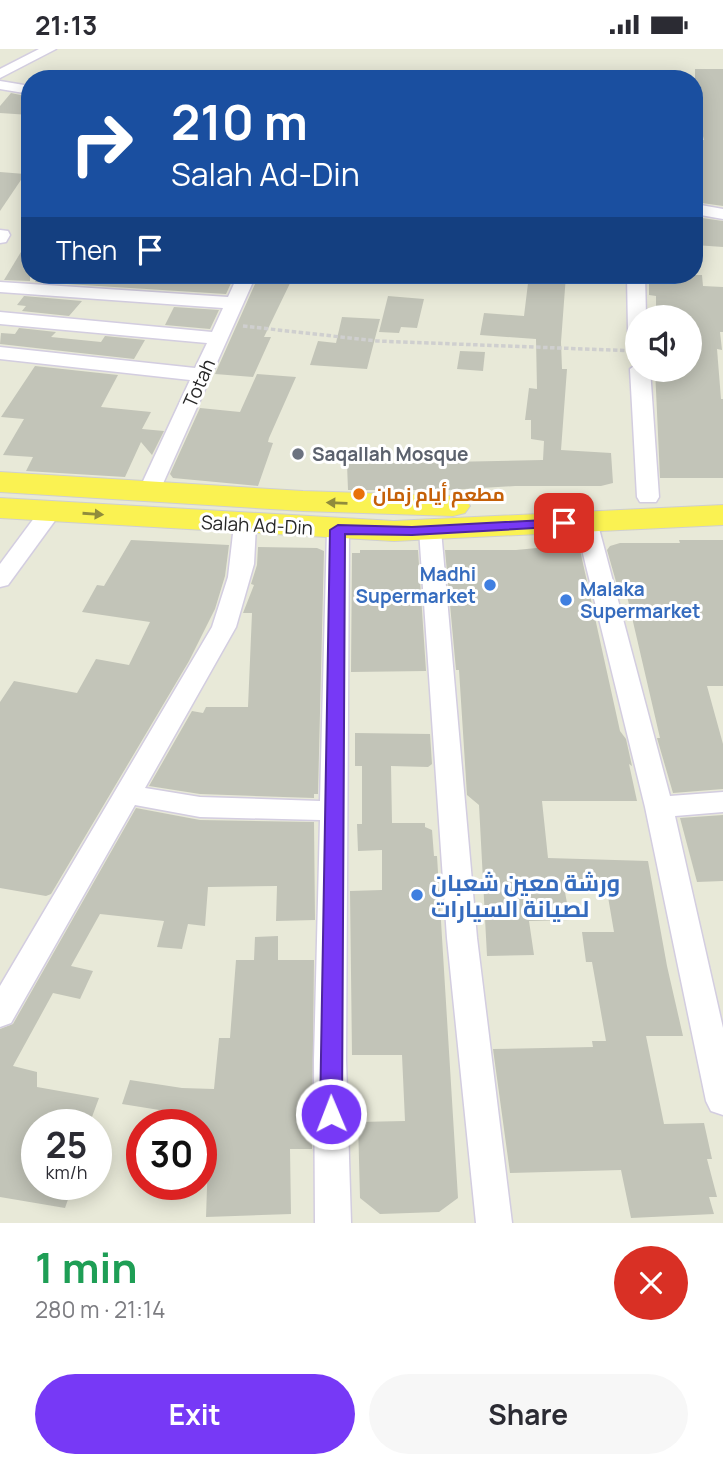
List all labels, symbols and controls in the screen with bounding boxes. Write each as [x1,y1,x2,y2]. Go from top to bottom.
text: 21:13 [35,7,97,43]
text: 210 m [171,88,308,155]
icon: right [56,98,147,189]
text: Salah Ad-Din [171,152,360,196]
icon: arrive [131,231,169,269]
text: Then [56,232,117,268]
map controls [625,305,702,382]
button: sound [625,305,702,382]
street label: Totah [177,355,221,411]
place label: Saqallah Mosque [312,441,468,467]
marker: Saqallah Mosque [290,446,306,462]
place label: مطعم أيام زمان [373,481,505,508]
marker: مطعم أيام زمان [351,486,367,502]
pin [534,493,594,553]
one-way arrow [326,497,348,508]
icon: arrive [545,504,583,542]
one-way arrow [82,509,104,520]
street label: Salah Ad-Din [200,509,314,541]
place label: Madhi Supermarket [356,561,476,609]
place label: Malaka Supermarket [580,576,700,624]
marker: Madhi Supermarket [482,577,498,593]
marker: Malaka Supermarket [558,592,574,608]
place label: ورشة معين شعبان لصيانة السيارات [431,866,620,924]
marker: ورشة معين شعبان لصيانة السيارات [409,887,425,903]
position arrow [294,1077,368,1151]
speed limit sign: 30 [126,1109,217,1200]
text: 25 [46,1121,87,1169]
text: km/h [46,1160,87,1184]
text: 1 min [35,1238,138,1296]
button: close [614,1246,688,1320]
text: 280 m · 21:14 [35,1293,166,1325]
button: Exit [35,1374,355,1454]
button: Share [369,1374,688,1454]

